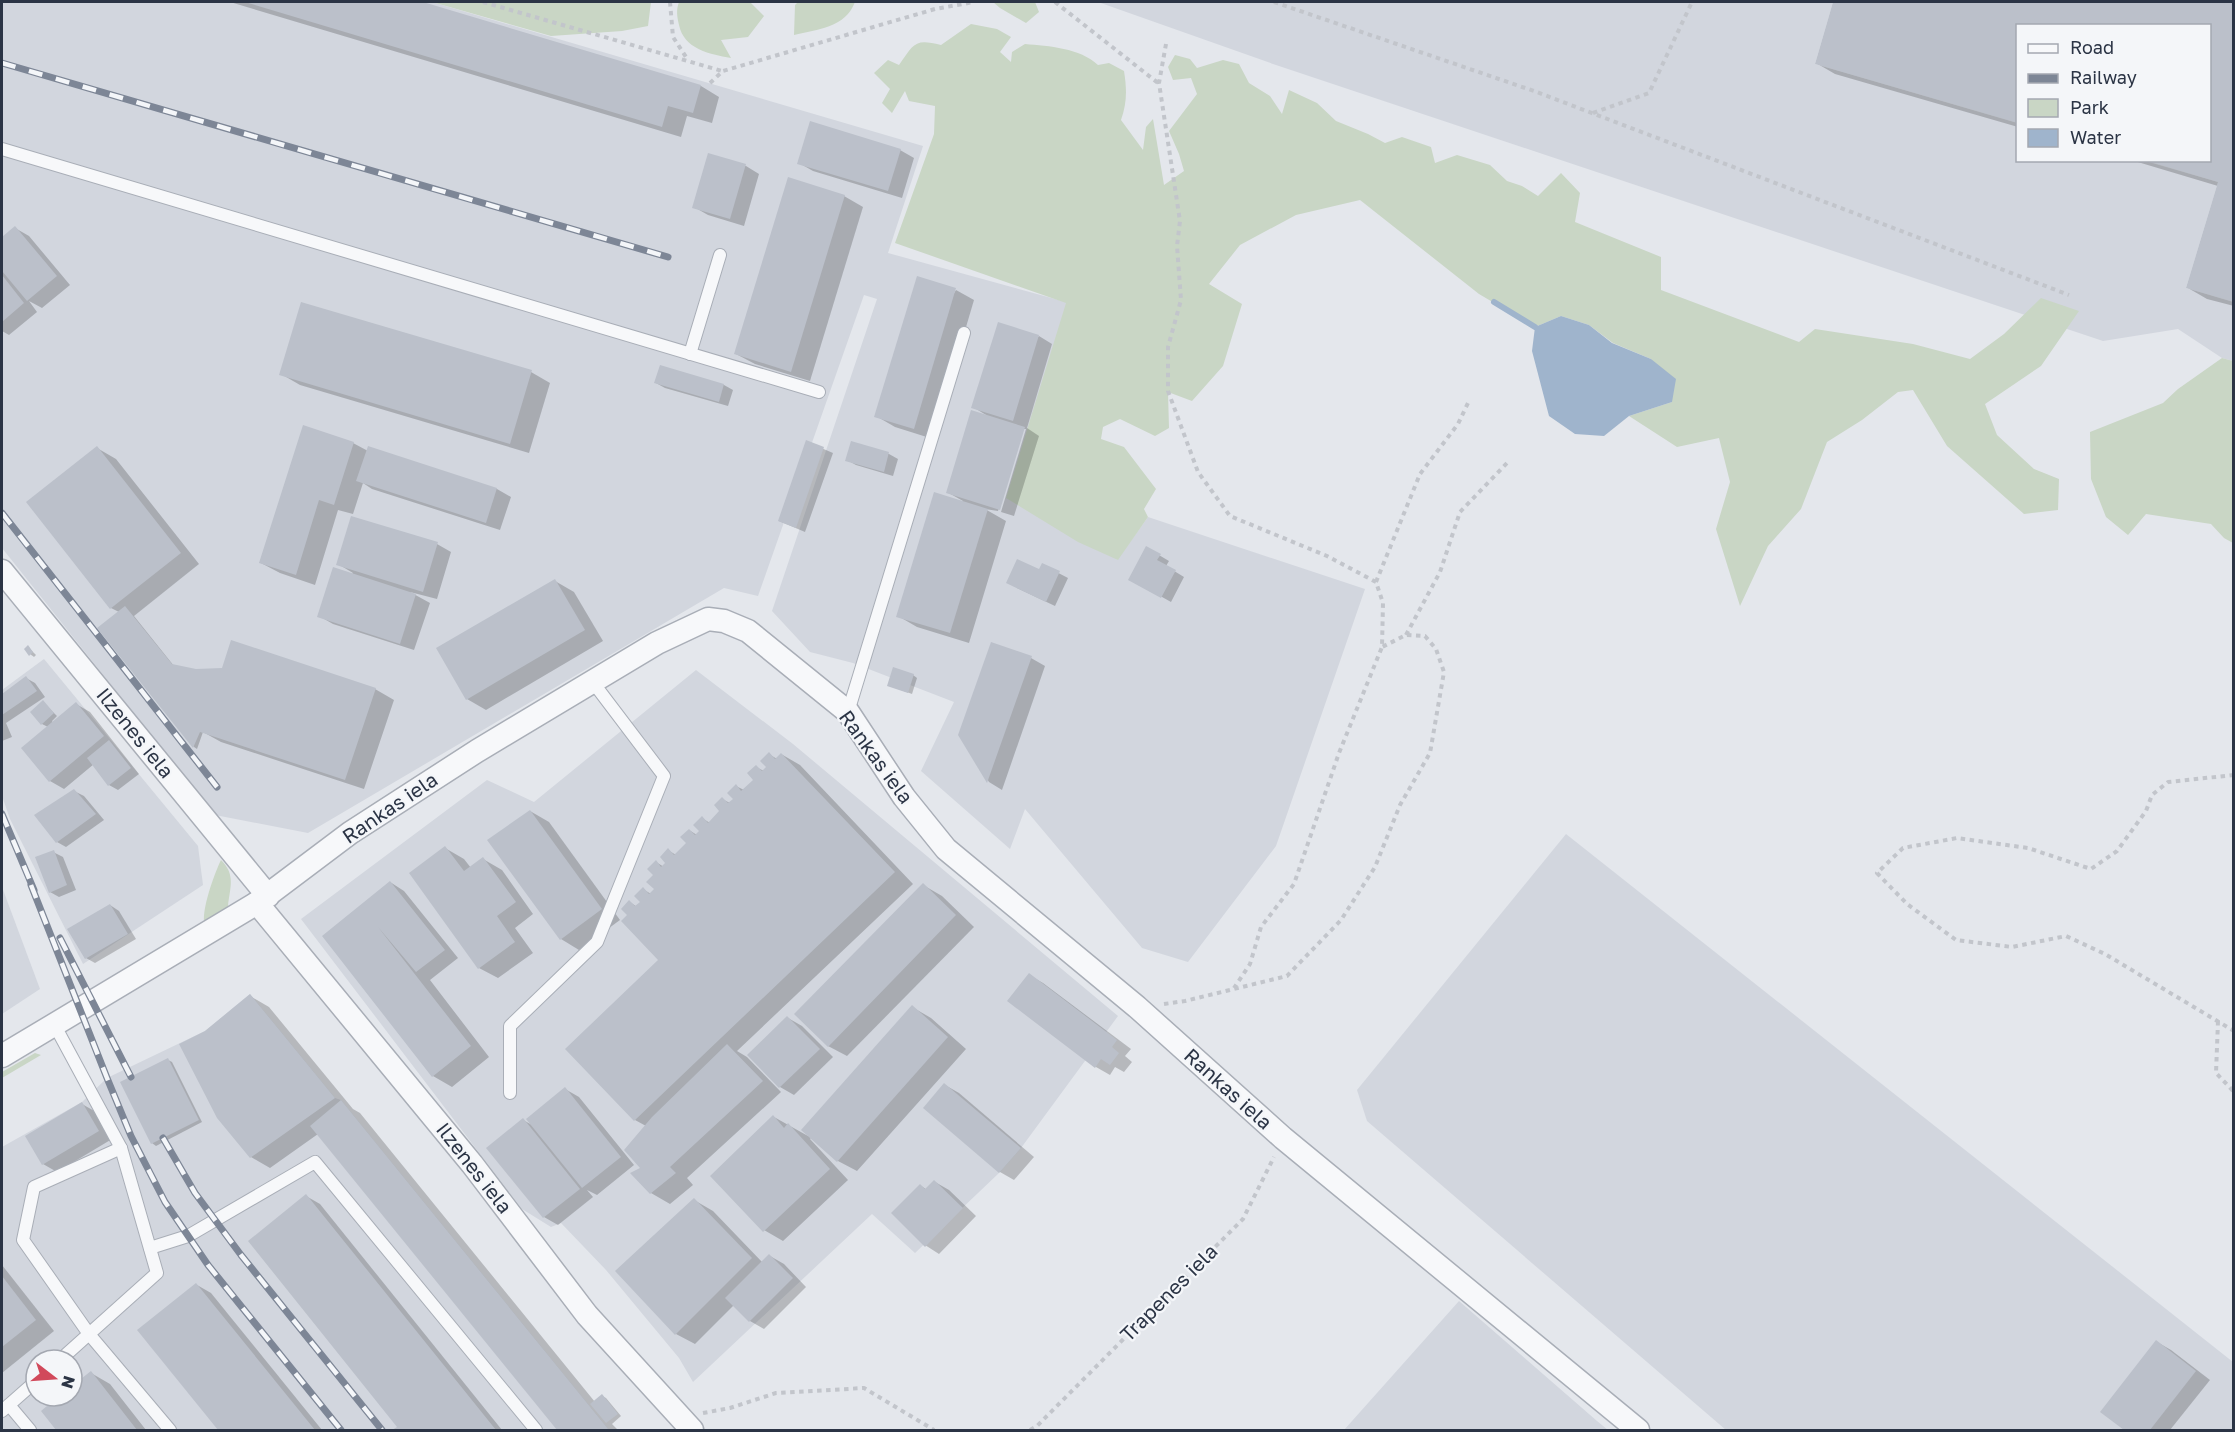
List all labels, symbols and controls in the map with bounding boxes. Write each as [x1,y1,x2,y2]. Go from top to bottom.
legend [2016,24,2211,162]
text: Road [2070,36,2114,58]
text: Railway [2070,66,2137,88]
text: Park [2070,96,2109,118]
text: Water [2070,126,2121,148]
street label: Ilzenes iela [92,683,179,782]
street label: Rankas iela [835,705,919,808]
street label: Rankas iela [337,767,442,848]
street label: Rankas iela [1180,1043,1277,1134]
street label: Ilzenes iela [432,1117,518,1218]
street label: Trapenes iela [1115,1239,1222,1346]
north arrow [24,1348,84,1408]
text: N [57,1374,80,1391]

